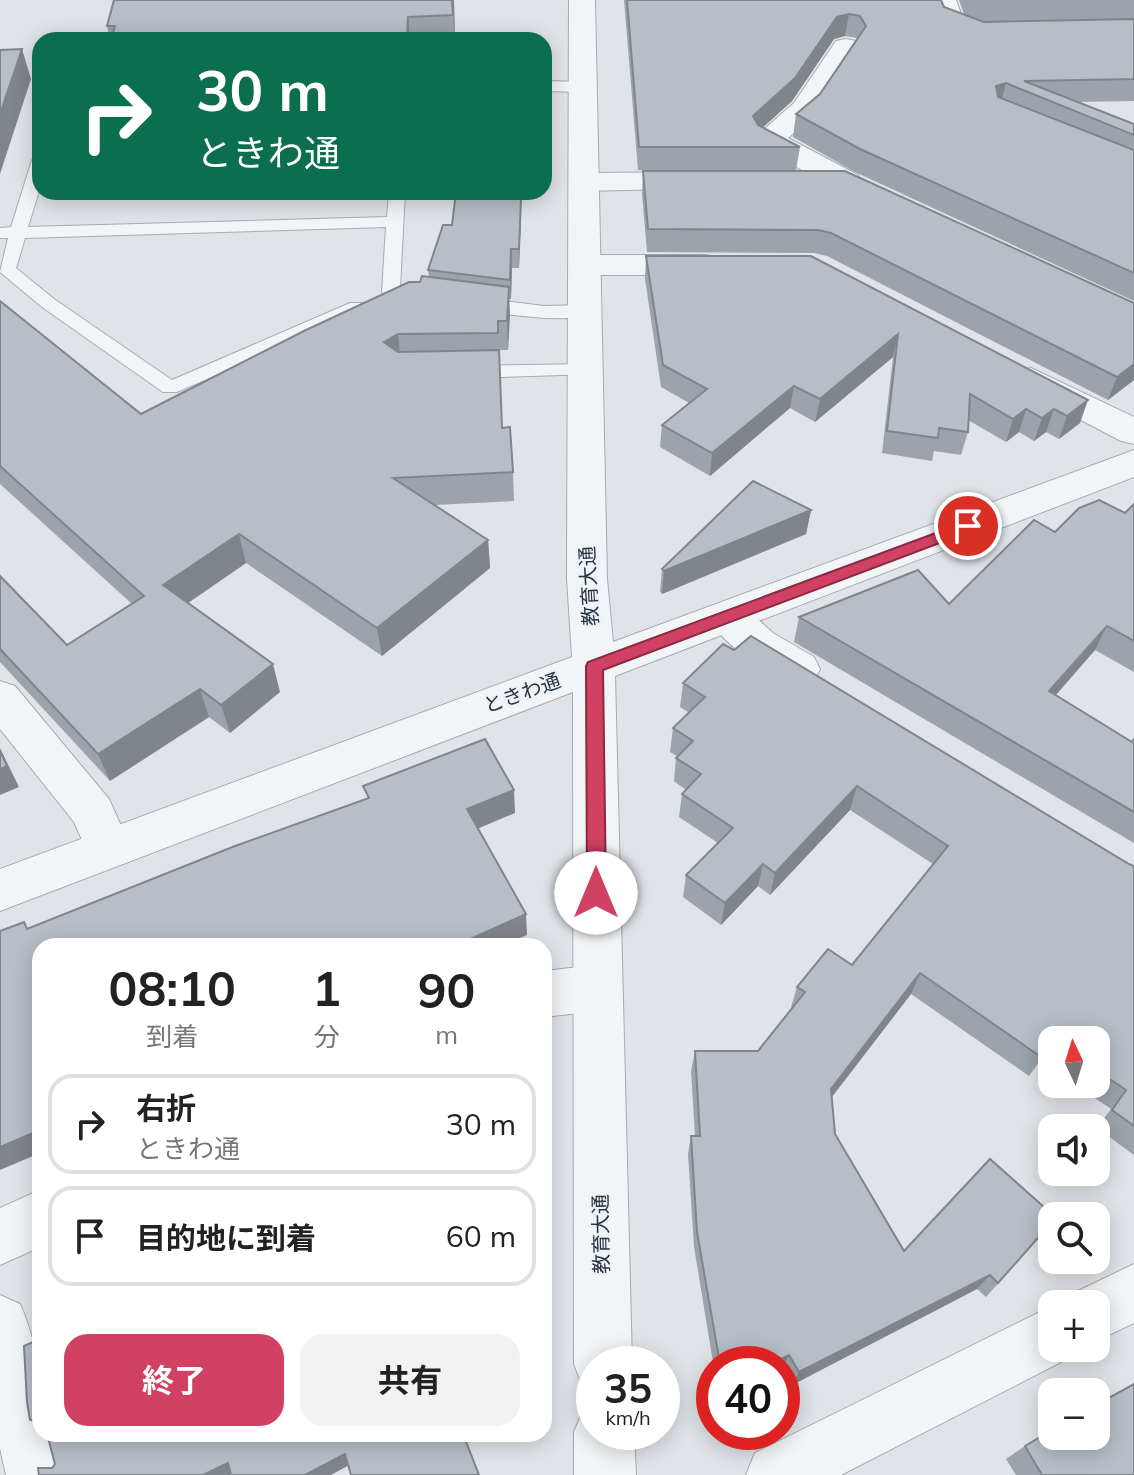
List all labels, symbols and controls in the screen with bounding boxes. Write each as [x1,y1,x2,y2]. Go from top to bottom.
text: 30 m [196,55,329,125]
icon: right [64,64,168,168]
text: ときわ通 [196,130,340,175]
pin [934,492,1002,560]
icon: arrive [946,504,990,548]
street label: 教育大通 [574,545,603,627]
street label: ときわ通 [480,667,564,718]
position arrow [554,851,638,935]
text: 08:10 [109,958,236,1018]
text: 1 [312,958,341,1018]
text: 90 [418,960,475,1020]
text: m [435,1018,458,1051]
text: 到着 [146,1020,198,1053]
text: 分 [314,1020,340,1053]
north arrow [1038,1026,1110,1098]
map controls [1038,1026,1110,1450]
text: 右折 [136,1089,196,1127]
icon: right [68,1102,112,1146]
text: 30 m [446,1105,516,1143]
button: sound [1038,1114,1110,1186]
text: ときわ通 [136,1132,240,1165]
street label: 教育大通 [587,1194,614,1274]
button: search [1038,1202,1110,1274]
icon: arrive [68,1214,112,1258]
text: 60 m [446,1217,516,1255]
text: 目的地に到着 [136,1219,316,1257]
button: + [1038,1290,1110,1362]
button: 終了 [64,1334,284,1426]
button: 共有 [300,1334,520,1426]
speed limit sign: 40 [696,1346,800,1450]
text: 35 [604,1363,652,1413]
button: − [1038,1378,1110,1450]
text: km/h [605,1405,651,1430]

